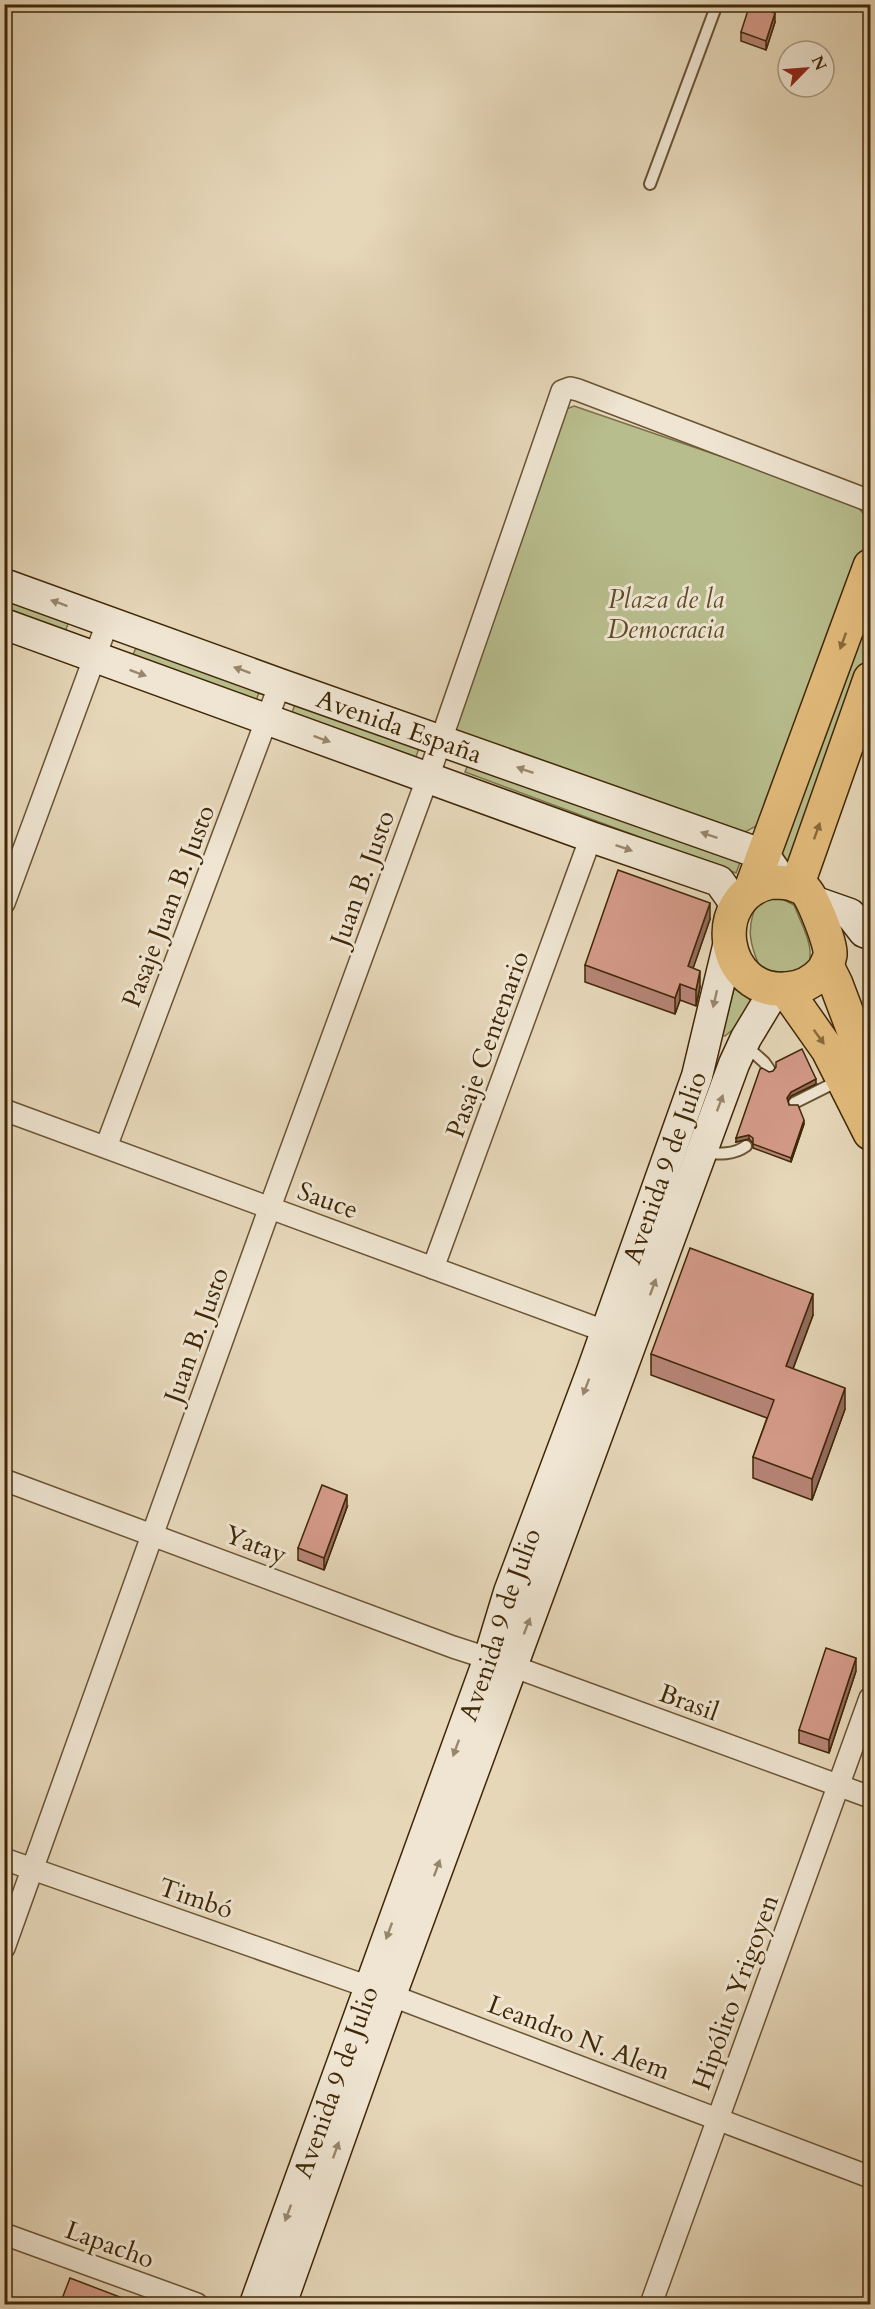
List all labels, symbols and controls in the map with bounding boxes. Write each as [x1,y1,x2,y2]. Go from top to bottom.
north arrow [776,39,836,99]
text: N [806,52,832,74]
park label: Plaza de la Democracia [607,582,725,647]
one-way arrow [50,598,68,608]
one-way arrow [838,632,847,650]
one-way arrow [233,665,251,674]
one-way arrow [129,669,147,678]
street label: Avenida España [311,681,487,772]
one-way arrow [313,735,331,745]
one-way arrow [516,765,534,775]
street label: Pasaje Juan B. Justo [114,800,223,1012]
street label: Juan B. Justo [320,806,403,954]
one-way arrow [812,822,822,840]
one-way arrow [700,830,718,840]
one-way arrow [615,844,633,854]
street label: Pasaje Centenario [438,946,537,1142]
one-way arrow [710,989,720,1008]
one-way arrow [813,1029,825,1045]
street label: Avenida 9 de Julio [615,1067,715,1269]
one-way arrow [715,1094,725,1112]
street label: Sauce [293,1173,363,1228]
street label: Juan B. Justo [154,1263,237,1411]
one-way arrow [648,1277,658,1295]
one-way arrow [581,1378,591,1396]
street label: Yatay [220,1517,292,1572]
street label: Avenida 9 de Julio [451,1523,549,1726]
one-way arrow [522,1617,532,1635]
street label: Brasil [654,1676,724,1729]
one-way arrow [450,1739,460,1757]
one-way arrow [433,1859,443,1877]
street label: Timbó [154,1869,238,1927]
street label: Hipólito Yrigoyen [684,1890,787,2095]
one-way arrow [384,1922,394,1940]
street label: Avenida 9 de Julio [285,1982,387,2183]
street label: Leandro N. Alem [483,1987,675,2088]
one-way arrow [331,2141,341,2159]
one-way arrow [282,2204,292,2222]
street label: Lapacho [61,2212,159,2277]

